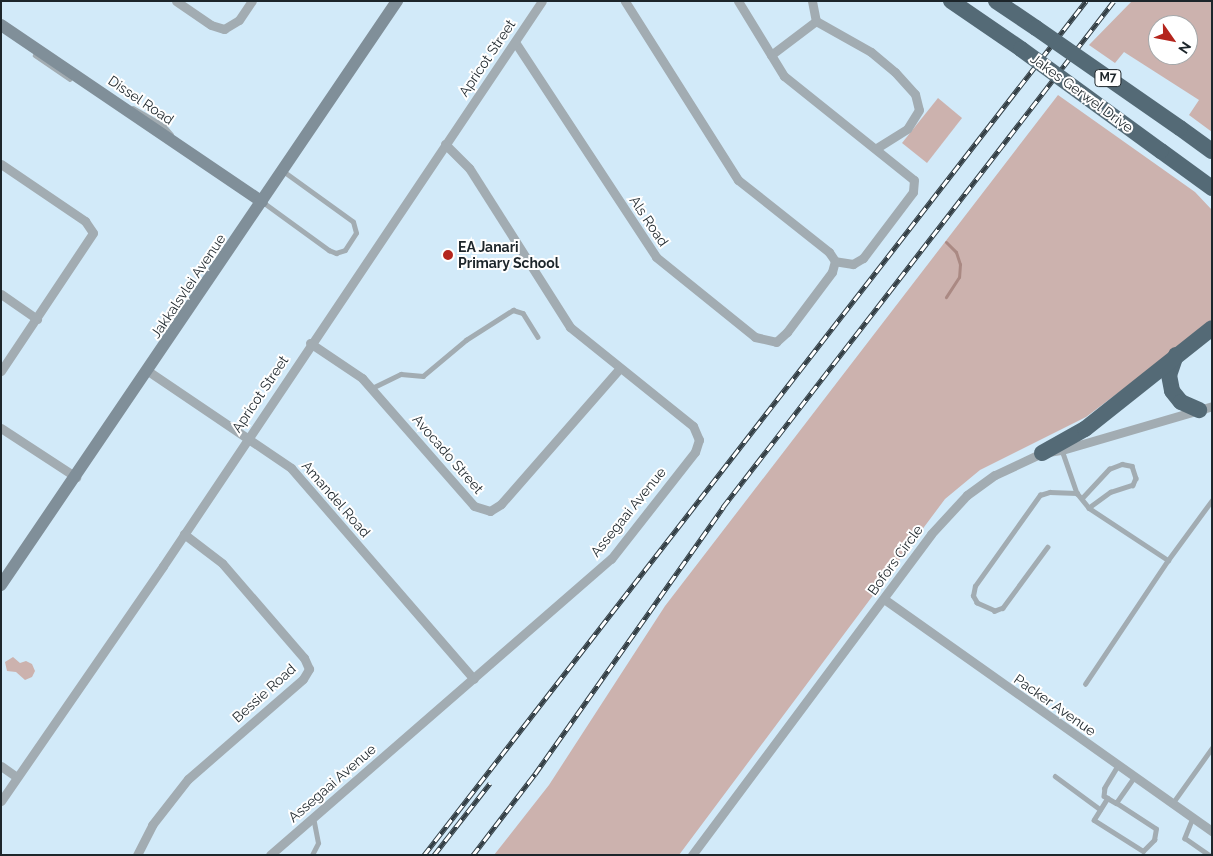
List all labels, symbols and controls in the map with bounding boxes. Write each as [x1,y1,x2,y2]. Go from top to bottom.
north arrow [1148,15,1198,65]
street label: Apricot Street [455,16,519,100]
text: N [1175,39,1194,56]
street label: Jakes Gerwel Drive [1027,50,1137,136]
road number: M7 [1094,68,1122,88]
street label: Dissel Road [105,72,177,128]
street label: Als Road [626,193,672,249]
street label: Jakkalsvlei Avenue [147,231,229,341]
place label: EA Janari Primary School [458,239,560,272]
marker: EA Janari Primary School [442,249,454,261]
street label: Apricot Street [228,352,292,436]
street label: Avocado Street [409,411,487,497]
street label: Amandel Road [298,457,374,541]
street label: Assegaai Avenue [587,464,669,560]
street label: Bofors Circle [864,522,926,598]
street label: Bessie Road [229,660,299,726]
street label: Packer Avenue [1011,670,1099,740]
street label: Assegaai Avenue [285,740,379,826]

